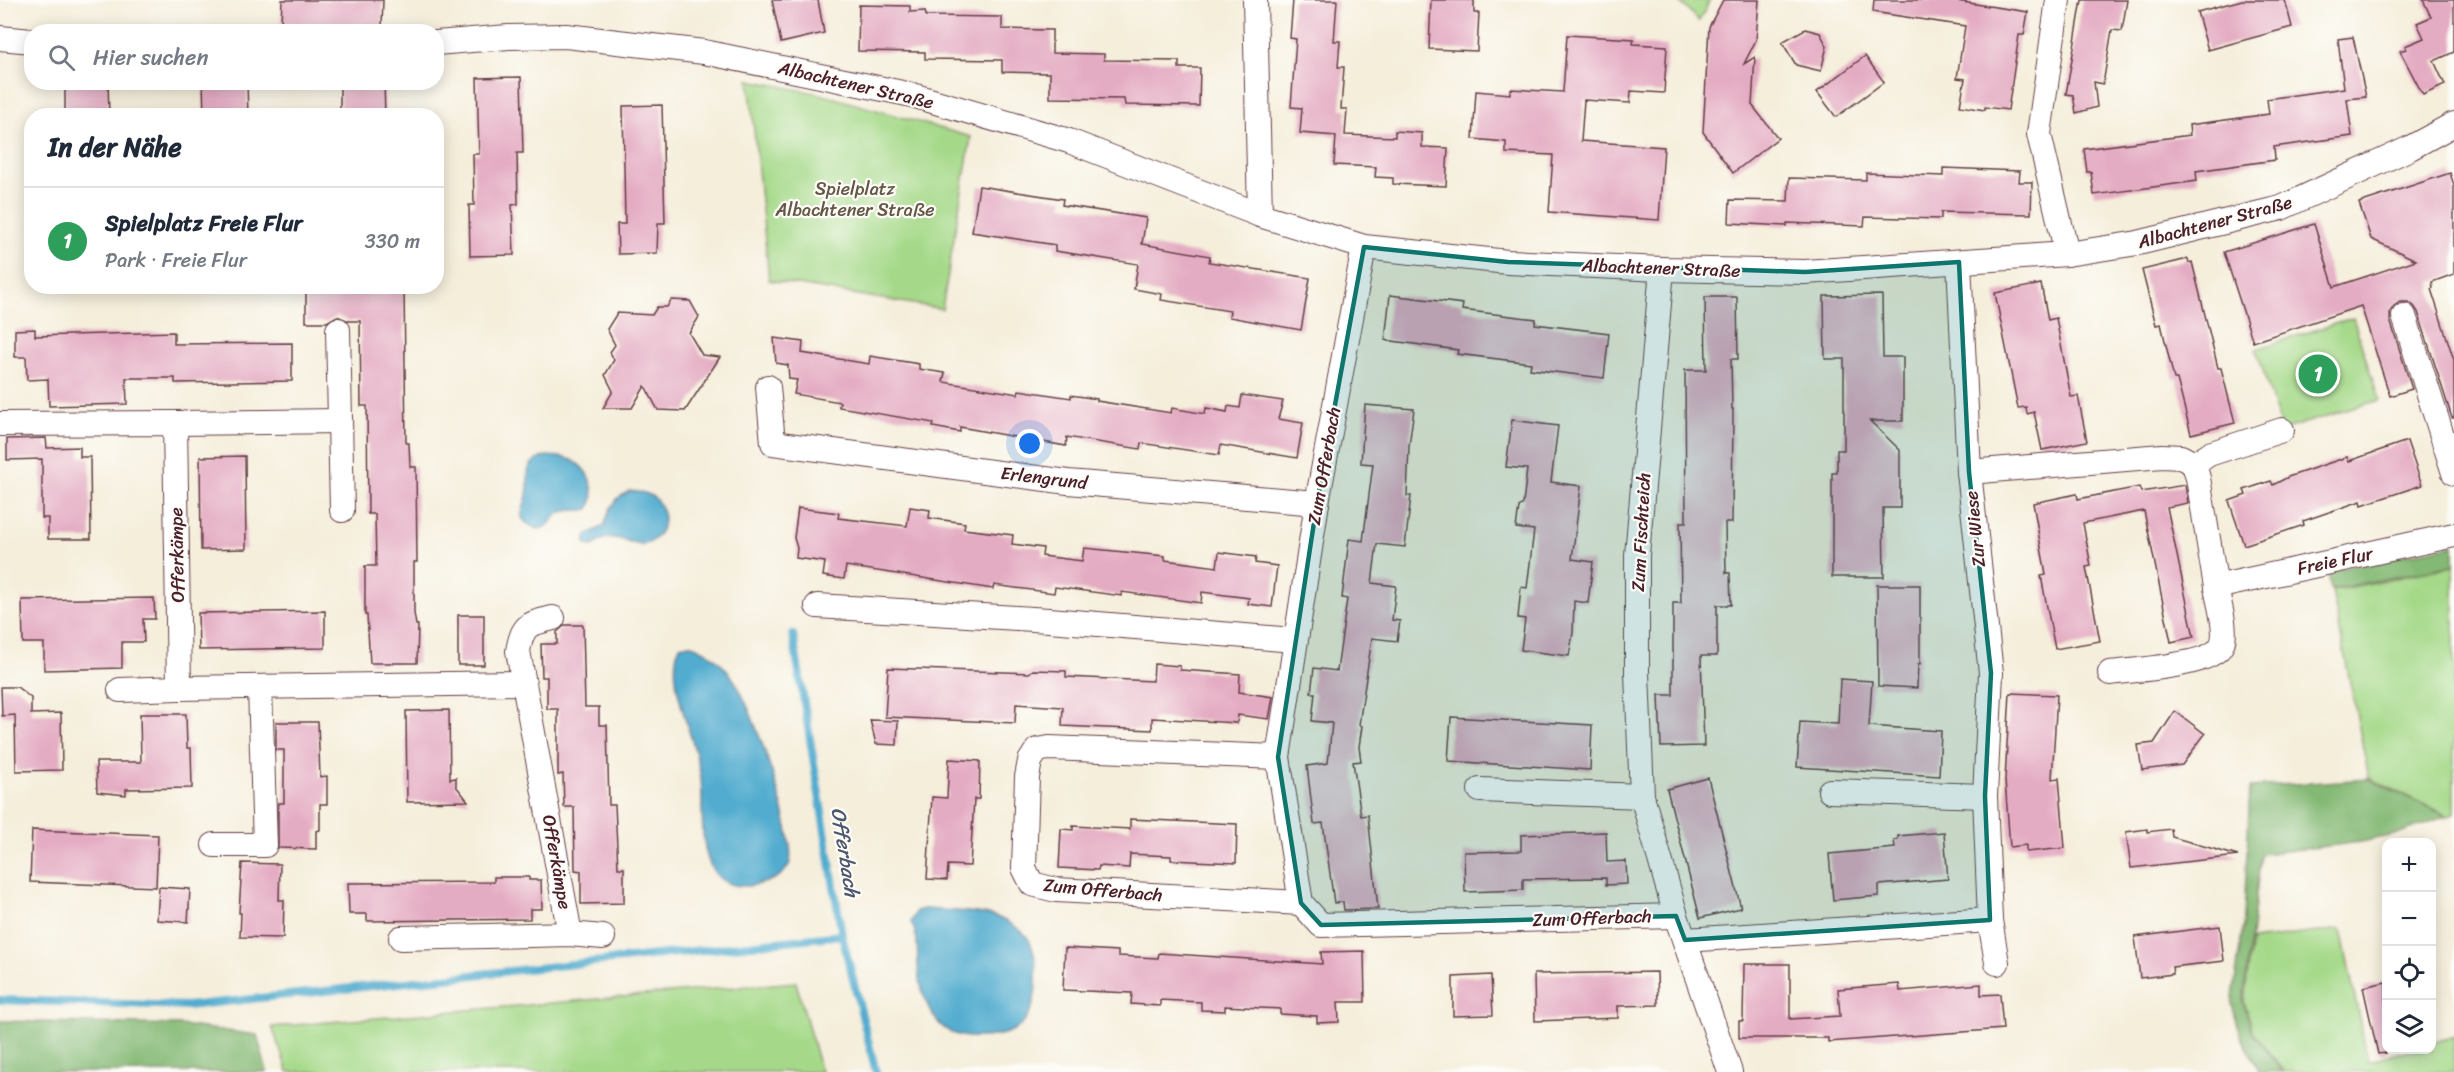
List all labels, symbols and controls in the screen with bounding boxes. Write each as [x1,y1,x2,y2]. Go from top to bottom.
search box [24,24,444,90]
text: Hier suchen [93,38,208,77]
icon: search [45,41,78,74]
street label: Albachtener Straße [774,51,937,118]
text: In der Nähe [48,124,182,170]
park label: Spielplatz Albachtener Straße [775,173,934,226]
street label: Albachtener Straße [2133,186,2296,258]
text: Spielplatz Freie Flur [105,204,303,243]
text: 1 [63,224,72,259]
text: 330 m [365,224,420,259]
text: Park · Freie Flur [105,243,247,278]
street label: Albachtener Straße [1580,249,1741,287]
pin: 1 [2298,352,2338,397]
street label: Zum Offerbach [1298,405,1350,527]
your location [1015,429,1044,458]
street label: Erlengrund [999,457,1091,499]
street label: Zum Fischteich [1622,472,1660,592]
street label: Zur Wiese [1955,489,1995,569]
street label: Offerkämpe [160,507,194,603]
street label: Freie Flur [2294,537,2377,585]
water label: Offerbach [821,805,870,901]
street label: Offerkämpe [533,812,581,912]
map controls [2382,838,2436,1054]
button: + [2382,838,2436,892]
street label: Zum Offerbach [1042,869,1164,911]
button: − [2382,892,2436,946]
street label: Zum Offerbach [1532,900,1652,936]
button: locate [2382,946,2436,1000]
button: layers [2382,1000,2436,1054]

